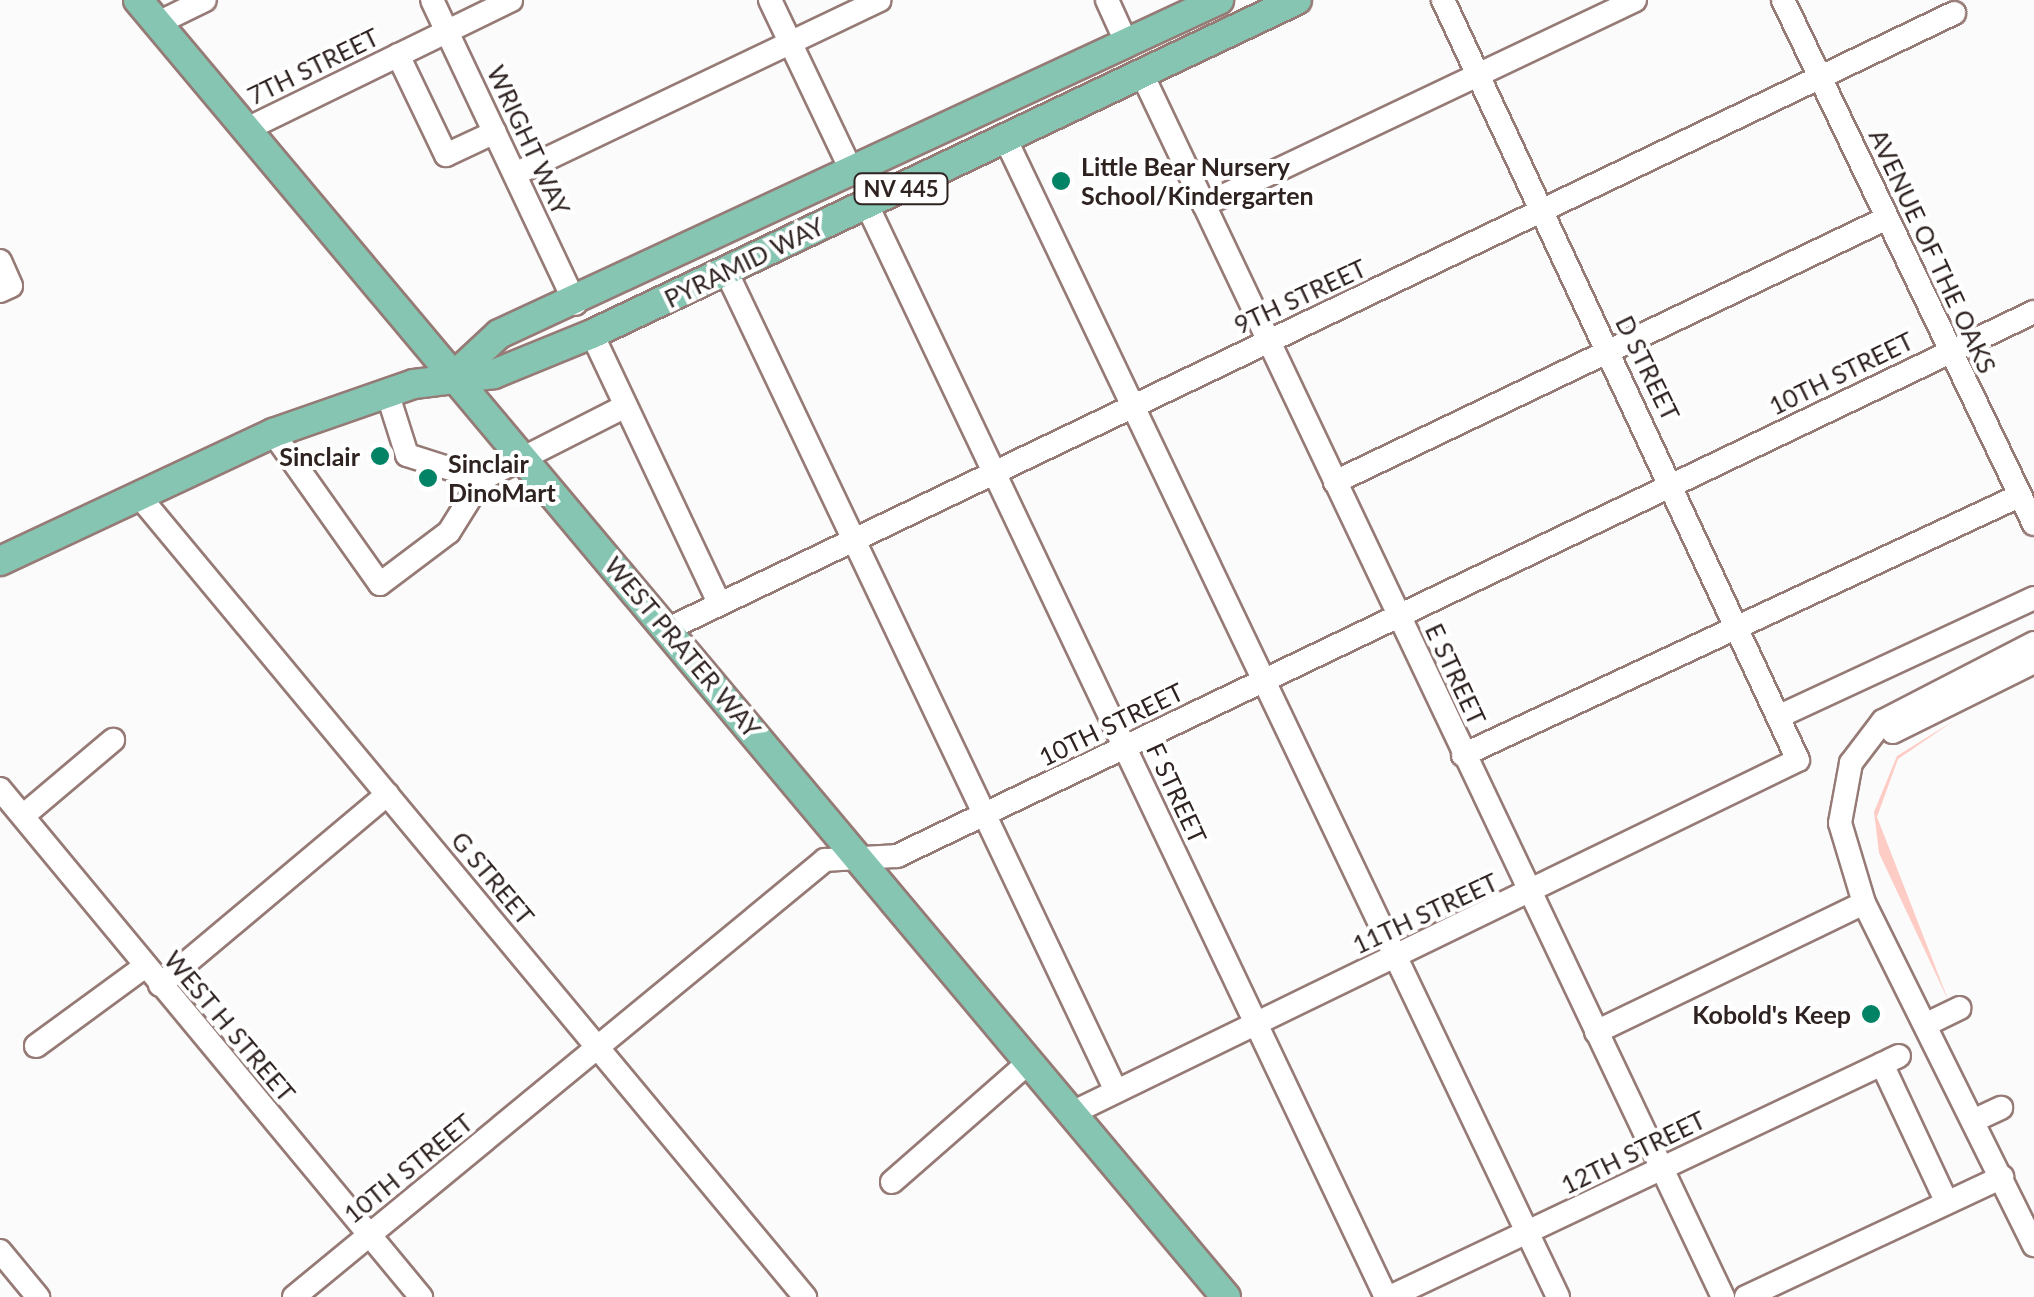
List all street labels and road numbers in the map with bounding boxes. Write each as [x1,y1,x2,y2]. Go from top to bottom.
street label: 7TH STREET [242,21,384,111]
street label: WRIGHT WAY [481,60,577,220]
street label: AVENUE OF THE OAKS [1863,124,2003,378]
road number: NV 445 [851,172,951,206]
street label: PYRAMID WAY [659,210,829,314]
street label: 9TH STREET [1229,252,1371,340]
street label: D STREET [1610,311,1686,425]
street label: 10TH STREET [1764,325,1918,421]
street label: WEST PRATER WAY [598,550,768,744]
street label: E STREET [1419,619,1493,729]
street label: 10TH STREET [1034,676,1188,772]
street label: F STREET [1141,738,1213,848]
street label: G STREET [445,825,541,931]
street label: 11TH STREET [1348,866,1502,960]
street label: WEST H STREET [158,944,302,1108]
street label: 12TH STREET [1556,1104,1710,1200]
street label: 10TH STREET [338,1107,478,1229]

